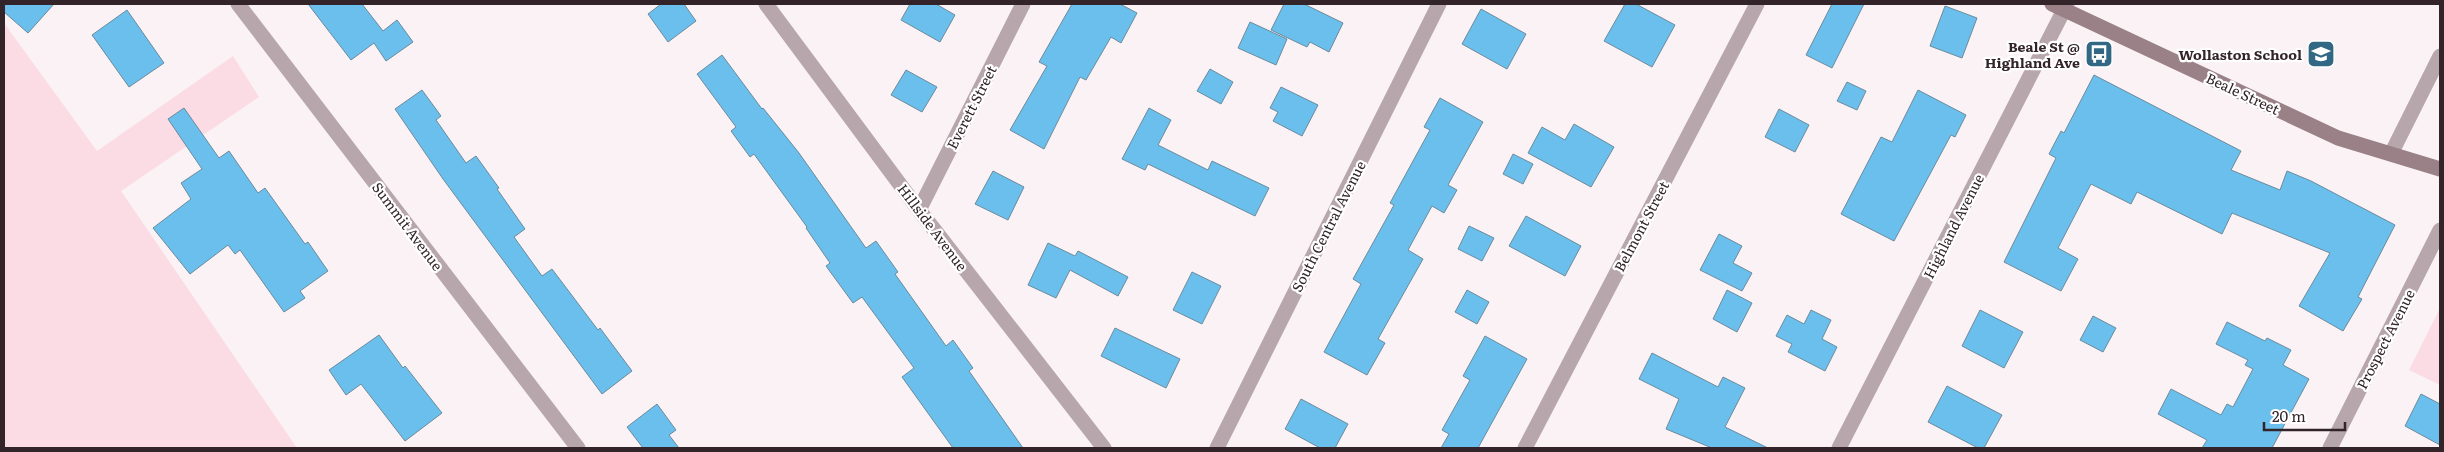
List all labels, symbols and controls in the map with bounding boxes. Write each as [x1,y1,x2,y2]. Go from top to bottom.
place label: Beale St @ Highland Ave [1985,36,2080,72]
bus stop icon: Beale St @ Highland Ave [2084,39,2114,69]
school or university icon: Wollaston School [2306,39,2336,69]
place label: Wollaston School [2179,44,2302,64]
street label: Everett Street [941,61,1001,152]
street label: Beale Street [2203,67,2283,119]
street label: South Central Avenue [1286,157,1370,295]
street label: Highland Avenue [1918,170,1988,282]
street label: Belmont Street [1609,177,1673,275]
street label: Summit Avenue [368,178,448,274]
street label: Hillside Avenue [894,179,972,275]
street label: Prospect Avenue [2351,286,2419,392]
scale bar [2264,400,2345,432]
text: 20 m [2272,404,2306,427]

